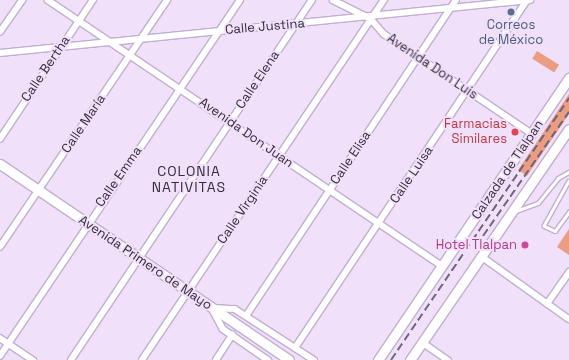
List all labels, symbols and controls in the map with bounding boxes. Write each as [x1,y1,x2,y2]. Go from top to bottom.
marker: Correos de México [506,7,516,17]
street label: Calle Justina [225,16,305,38]
place label: Correos de México [479,18,543,49]
street label: Avenida Don Luis [384,31,480,103]
street label: Calle Bertha [18,33,74,105]
street label: Calle Elena [233,48,283,112]
street label: Calle María [59,92,109,156]
street label: Avenida Don Juan [196,95,296,171]
place label: Farmacias Similares [444,117,507,148]
street label: Calzada de Tlalpan [469,117,547,223]
marker: Farmacias Similares [510,127,520,137]
street label: Calle Elisa [327,128,375,188]
street label: Calle Luisa [387,143,437,207]
street label: Calle Emma [92,144,146,210]
district label: COLONIA NATIVITAS [152,163,226,196]
street label: Calle Virginia [214,173,272,247]
street label: Avenida Primero de Mayo [75,212,215,314]
place label: Hotel Tlalpan [435,237,517,253]
marker: Hotel Tlalpan [520,240,530,250]

